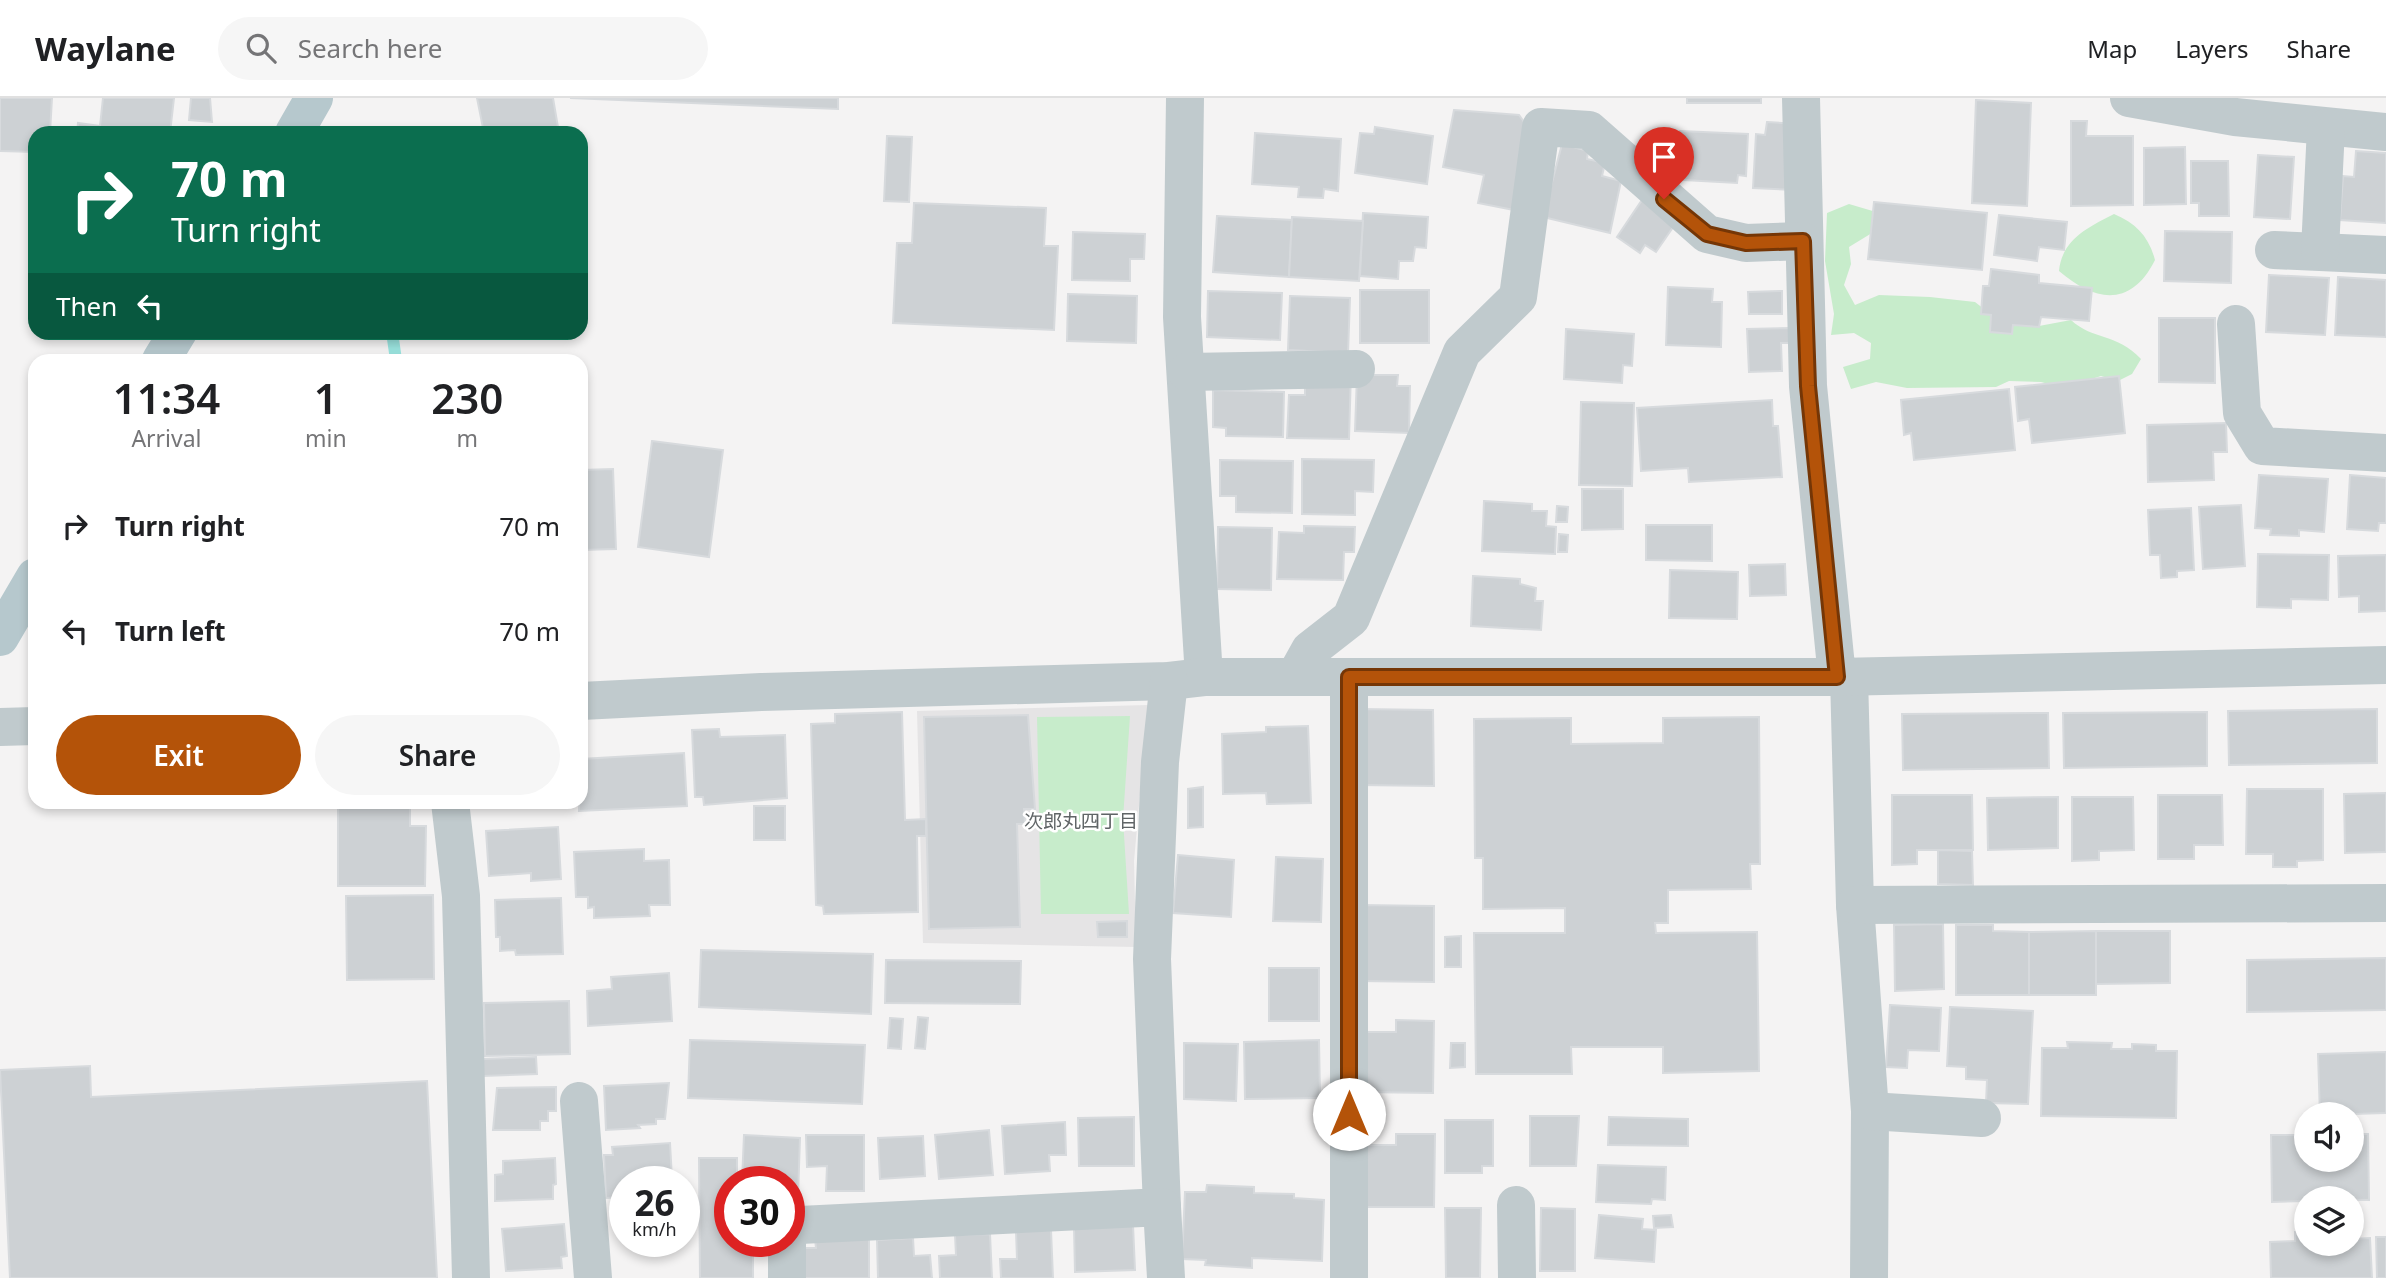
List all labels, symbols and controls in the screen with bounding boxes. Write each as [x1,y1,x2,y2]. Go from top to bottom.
search box [218,17,708,80]
text: Waylane [35,26,176,71]
icon: search [242,29,280,67]
text: Search here [298,30,442,66]
text: Map [2087,32,2137,65]
text: Layers [2175,32,2249,65]
text: Share [2287,32,2351,65]
pin [1634,127,1694,199]
icon: arrive [1645,138,1683,176]
text: 70 m [171,145,288,211]
icon: right [56,154,147,245]
text: Turn right [171,208,321,251]
icon: left [131,287,169,325]
text: Then [56,288,117,324]
text: 11:34 [113,369,220,426]
text: 1 [314,369,338,426]
text: 230 [431,369,503,426]
text: Arrival [131,422,202,454]
text: min [305,422,347,454]
text: m [457,422,478,454]
icon: right [56,507,94,545]
text: Turn right [115,508,245,544]
text: 70 m [499,508,560,544]
icon: left [56,612,94,650]
text: Turn left [115,613,226,649]
text: 70 m [499,613,560,649]
button: Exit [56,715,301,795]
button: Share [315,715,560,795]
district label: 次郎丸四丁目 [1024,808,1138,834]
position arrow [1312,1077,1386,1151]
map controls [2294,1102,2364,1256]
button: sound [2294,1102,2364,1172]
speed limit sign: 30 [714,1166,805,1257]
text: 26 [634,1179,675,1226]
button: layers [2294,1186,2364,1256]
text: km/h [632,1217,677,1241]

